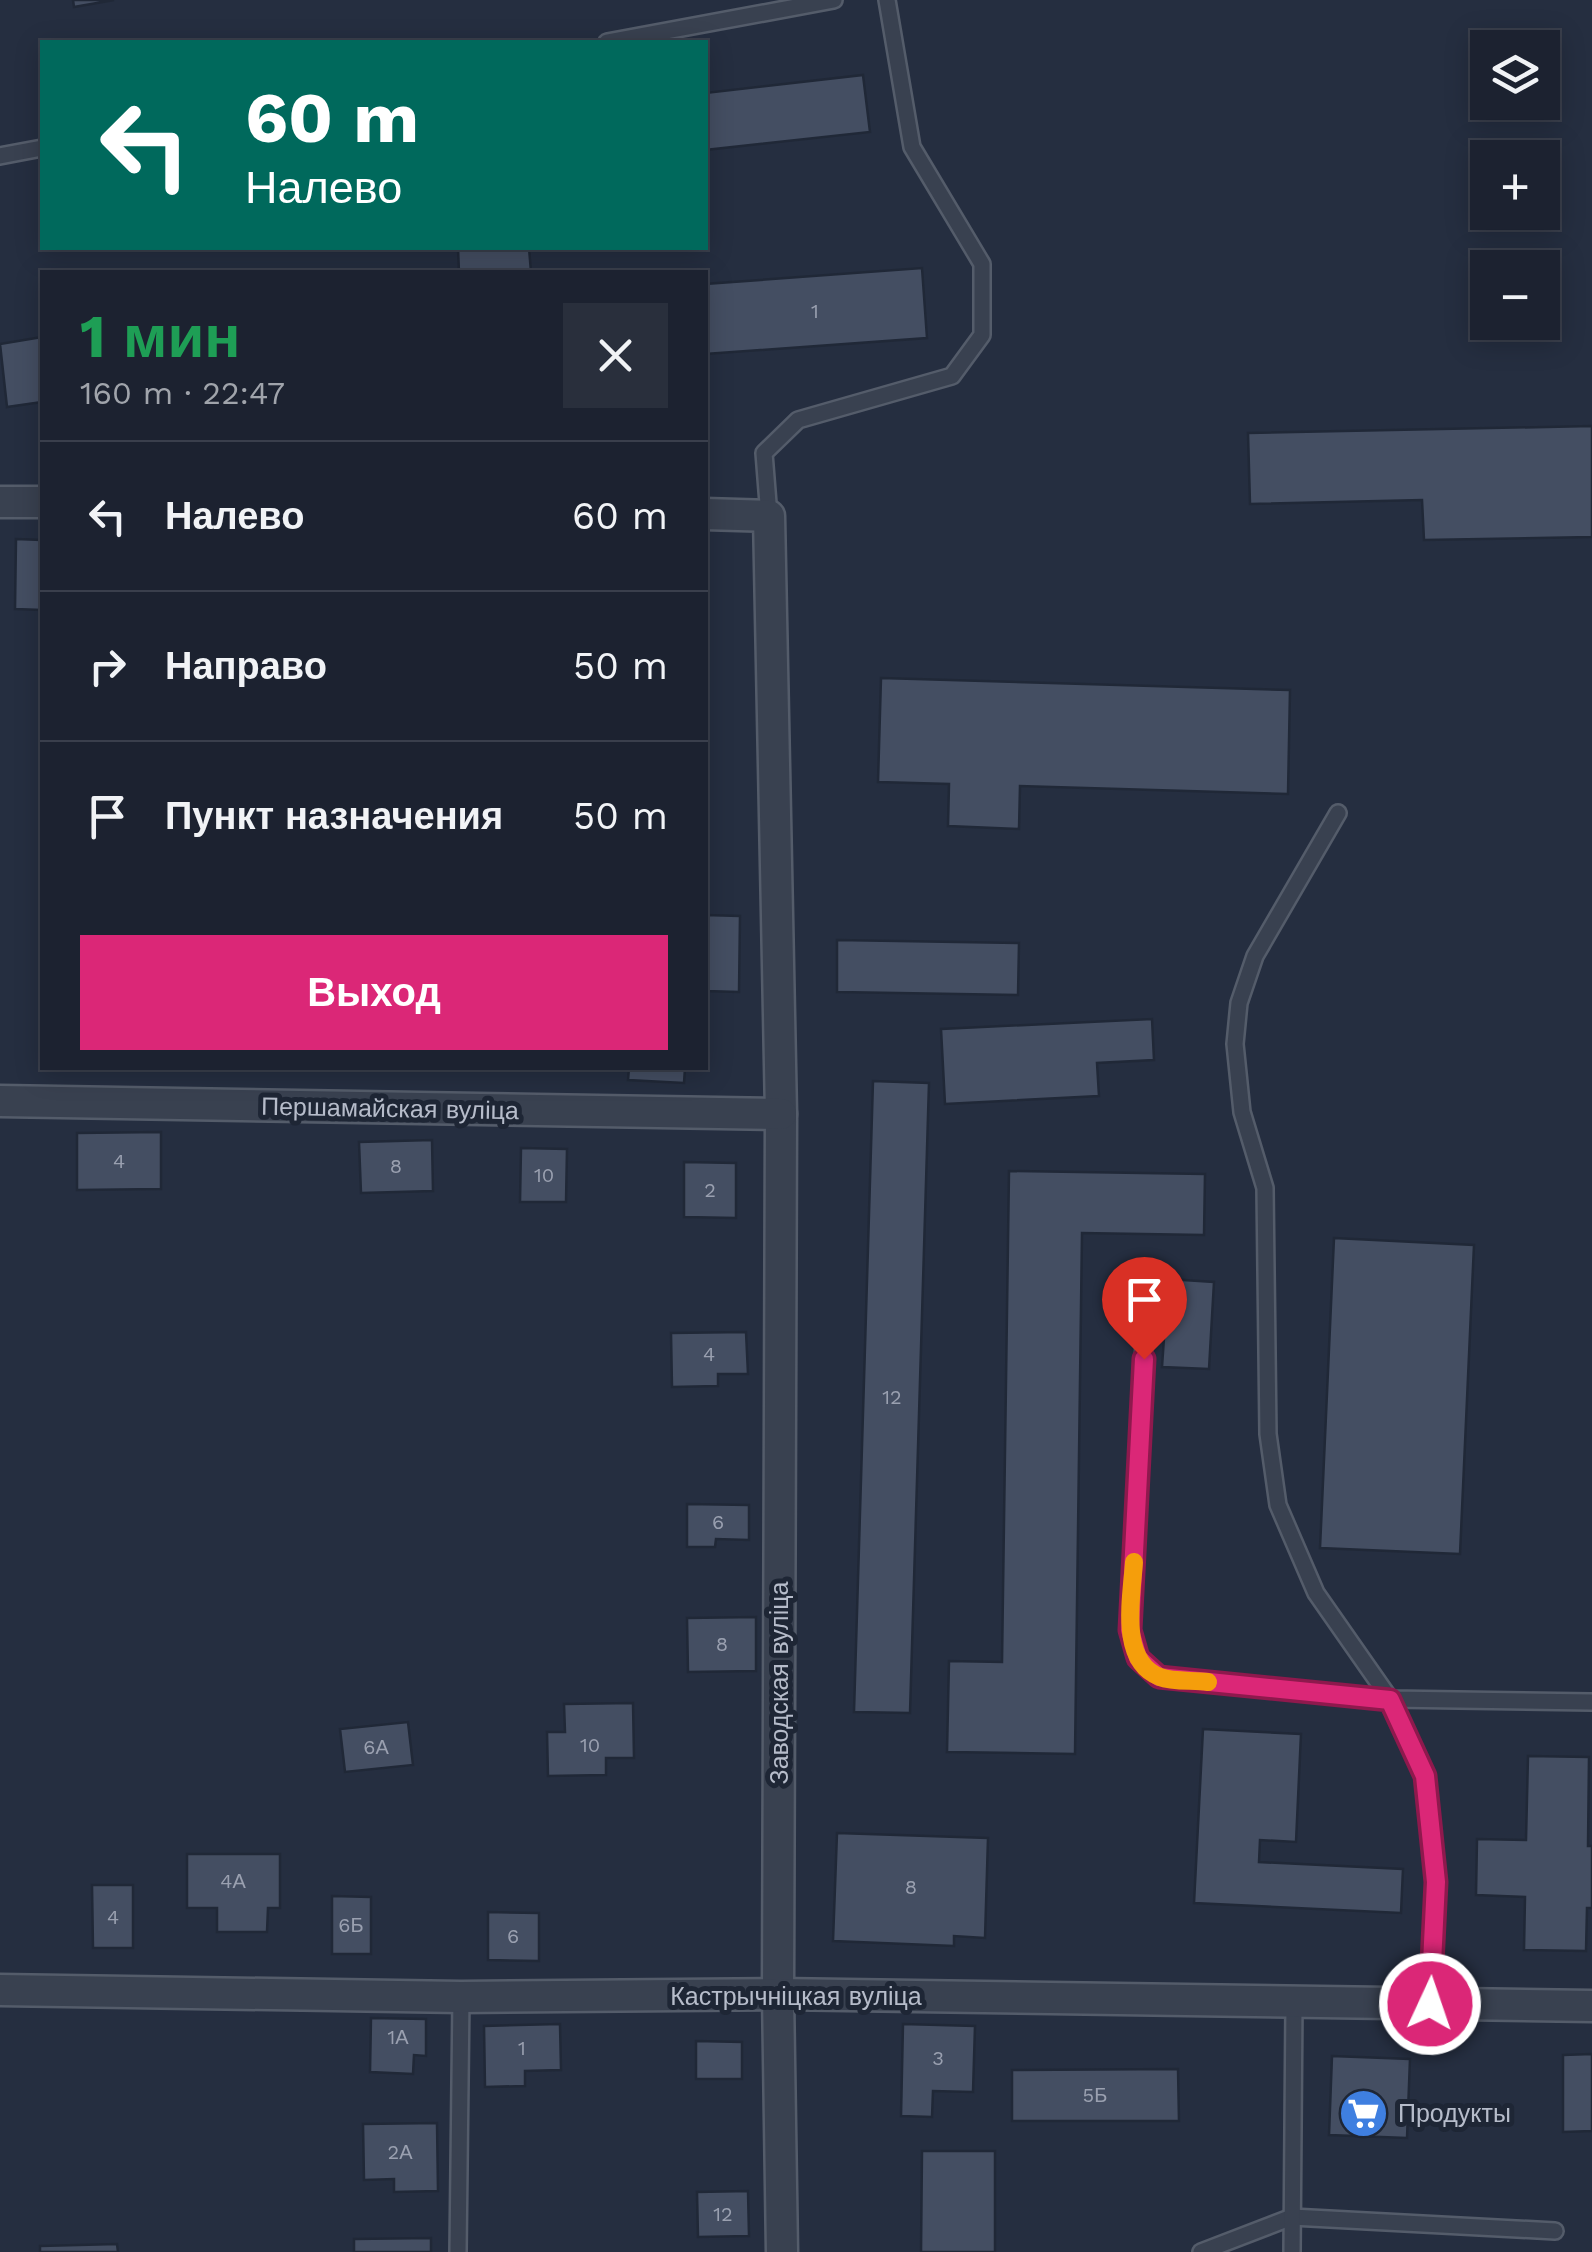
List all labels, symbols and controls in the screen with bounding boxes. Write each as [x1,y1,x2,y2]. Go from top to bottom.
map controls [1470,30,1560,340]
button: layers [1470,30,1560,120]
text: 60 m [245,77,419,159]
icon: left [80,80,210,210]
button: + [1470,140,1560,230]
text: Налево [245,161,402,214]
button: − [1470,250,1560,340]
house number: 1 [811,299,819,323]
text: 1 мин [80,301,241,372]
button: close [563,303,668,408]
text: 160 m · 22:47 [80,374,285,412]
icon: left [80,489,135,544]
text: Налево [165,494,304,538]
text: 60 m [572,494,668,538]
icon: right [80,639,135,694]
text: Направо [165,644,327,688]
text: 50 m [573,644,668,688]
icon: arrive [80,789,135,844]
text: Пункт назначения [165,794,503,838]
text: 50 m [573,794,668,838]
button: Выход [80,935,668,1050]
street label: Першамайская вуліца [261,1092,519,1125]
house number: 4 [113,1149,125,1173]
house number: 8 [390,1154,402,1178]
house number: 10 [534,1163,554,1187]
house number: 2 [704,1178,716,1202]
pin [1102,1257,1187,1360]
icon: arrive [1117,1272,1172,1327]
house number: 4 [703,1342,715,1366]
house number: 12 [882,1385,902,1409]
house number: 6 [712,1510,724,1534]
street label: Заводская вуліца [765,1581,794,1784]
house number: 8 [716,1632,728,1656]
house number: 10 [580,1733,600,1757]
house number: 6А [363,1735,389,1759]
house number: 4А [220,1869,246,1893]
house number: 8 [905,1875,917,1899]
house number: 4 [107,1905,119,1929]
house number: 6Б [338,1913,364,1937]
house number: 6 [507,1924,519,1948]
position arrow [1378,1952,1482,2056]
street label: Кастрычніцкая вуліца [670,1982,922,2011]
house number: 1А [387,2025,409,2049]
house number: 1 [518,2036,526,2060]
house number: 3 [932,2046,944,2070]
house number: 5Б [1083,2083,1107,2107]
supermarket icon: Продукты [1337,2087,1389,2139]
place label: Продукты [1398,2099,1511,2128]
house number: 2А [388,2140,413,2164]
house number: 12 [713,2202,733,2226]

